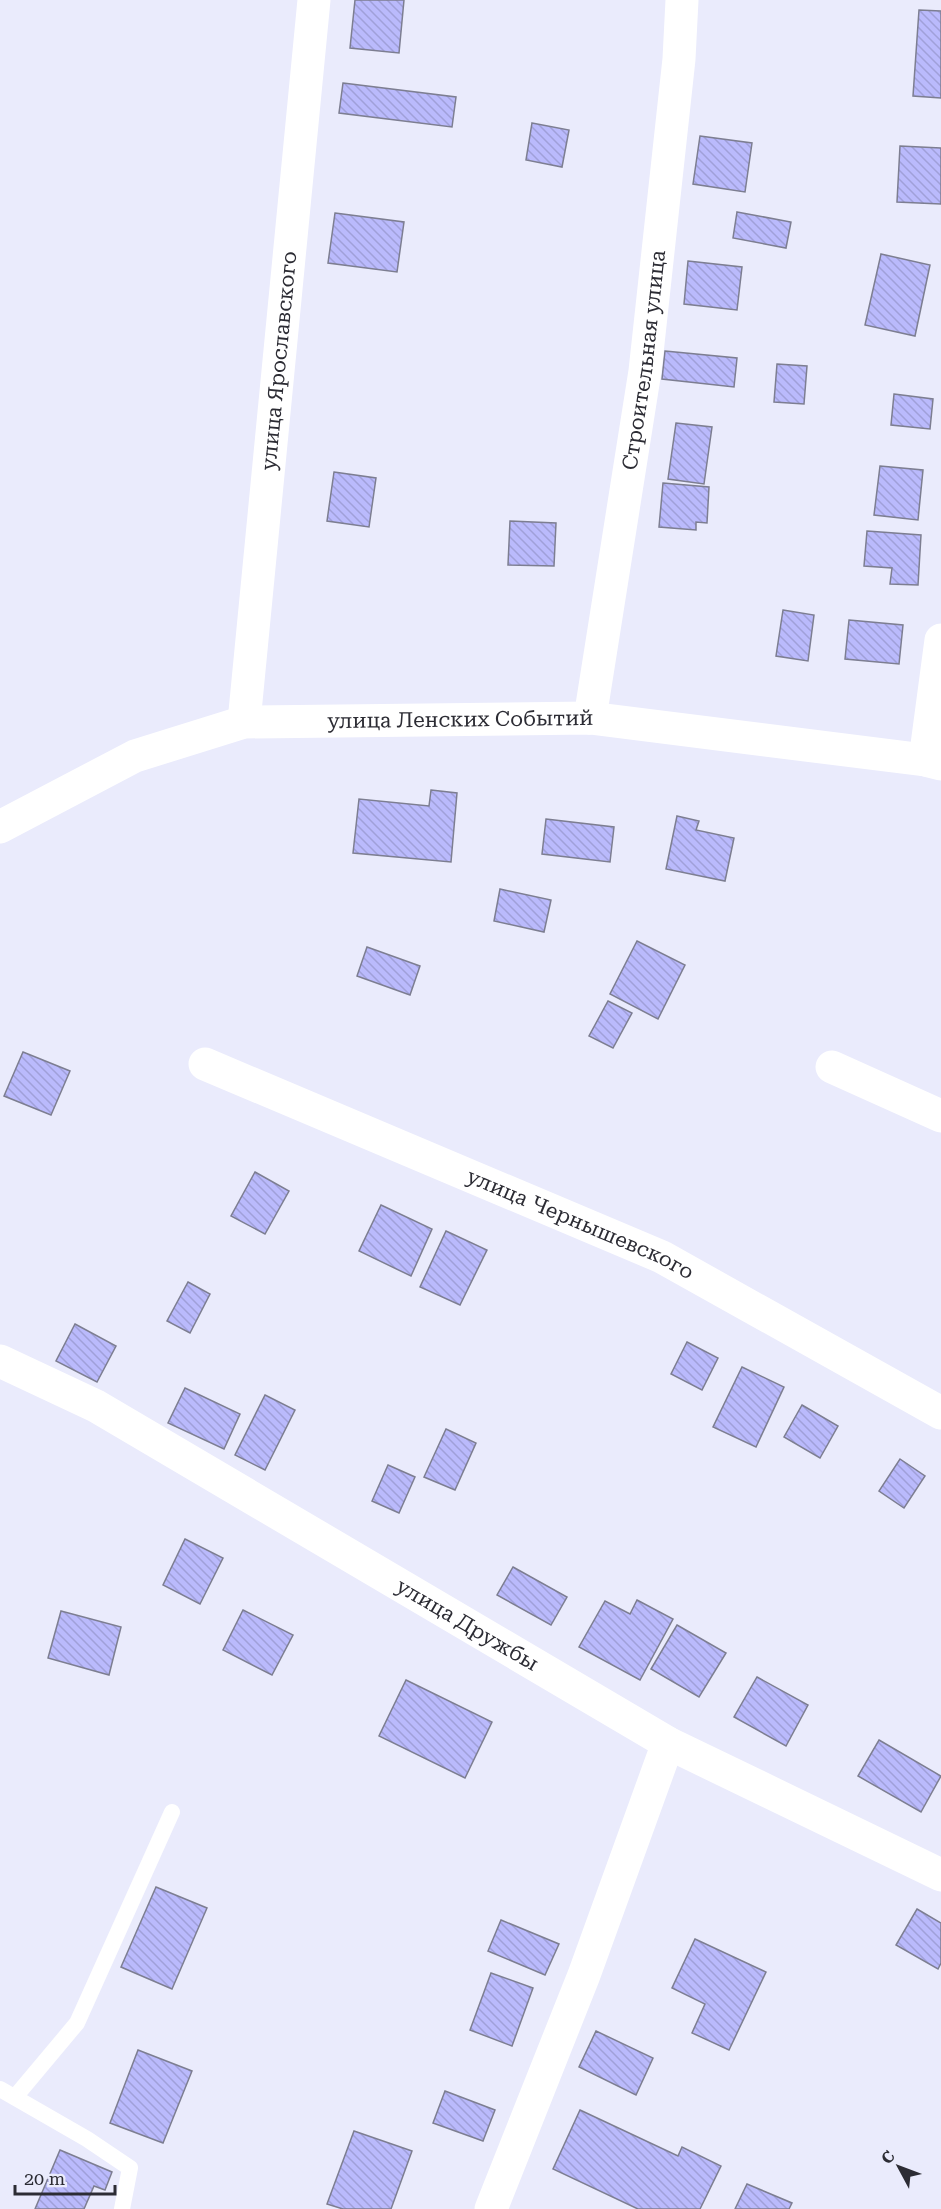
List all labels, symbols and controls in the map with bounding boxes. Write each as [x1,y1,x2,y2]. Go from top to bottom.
street label: Строительная улица [617,248,670,472]
street label: улица Ярославского [256,250,302,471]
street label: улица Ленских Событий [327,706,593,733]
street label: улица Чернышевского [463,1164,698,1284]
street label: улица Дружбы [392,1574,543,1676]
north arrow [869,2137,929,2197]
text: С [877,2147,899,2168]
scale bar [15,2158,116,2196]
text: 20 m [24,2168,65,2189]

